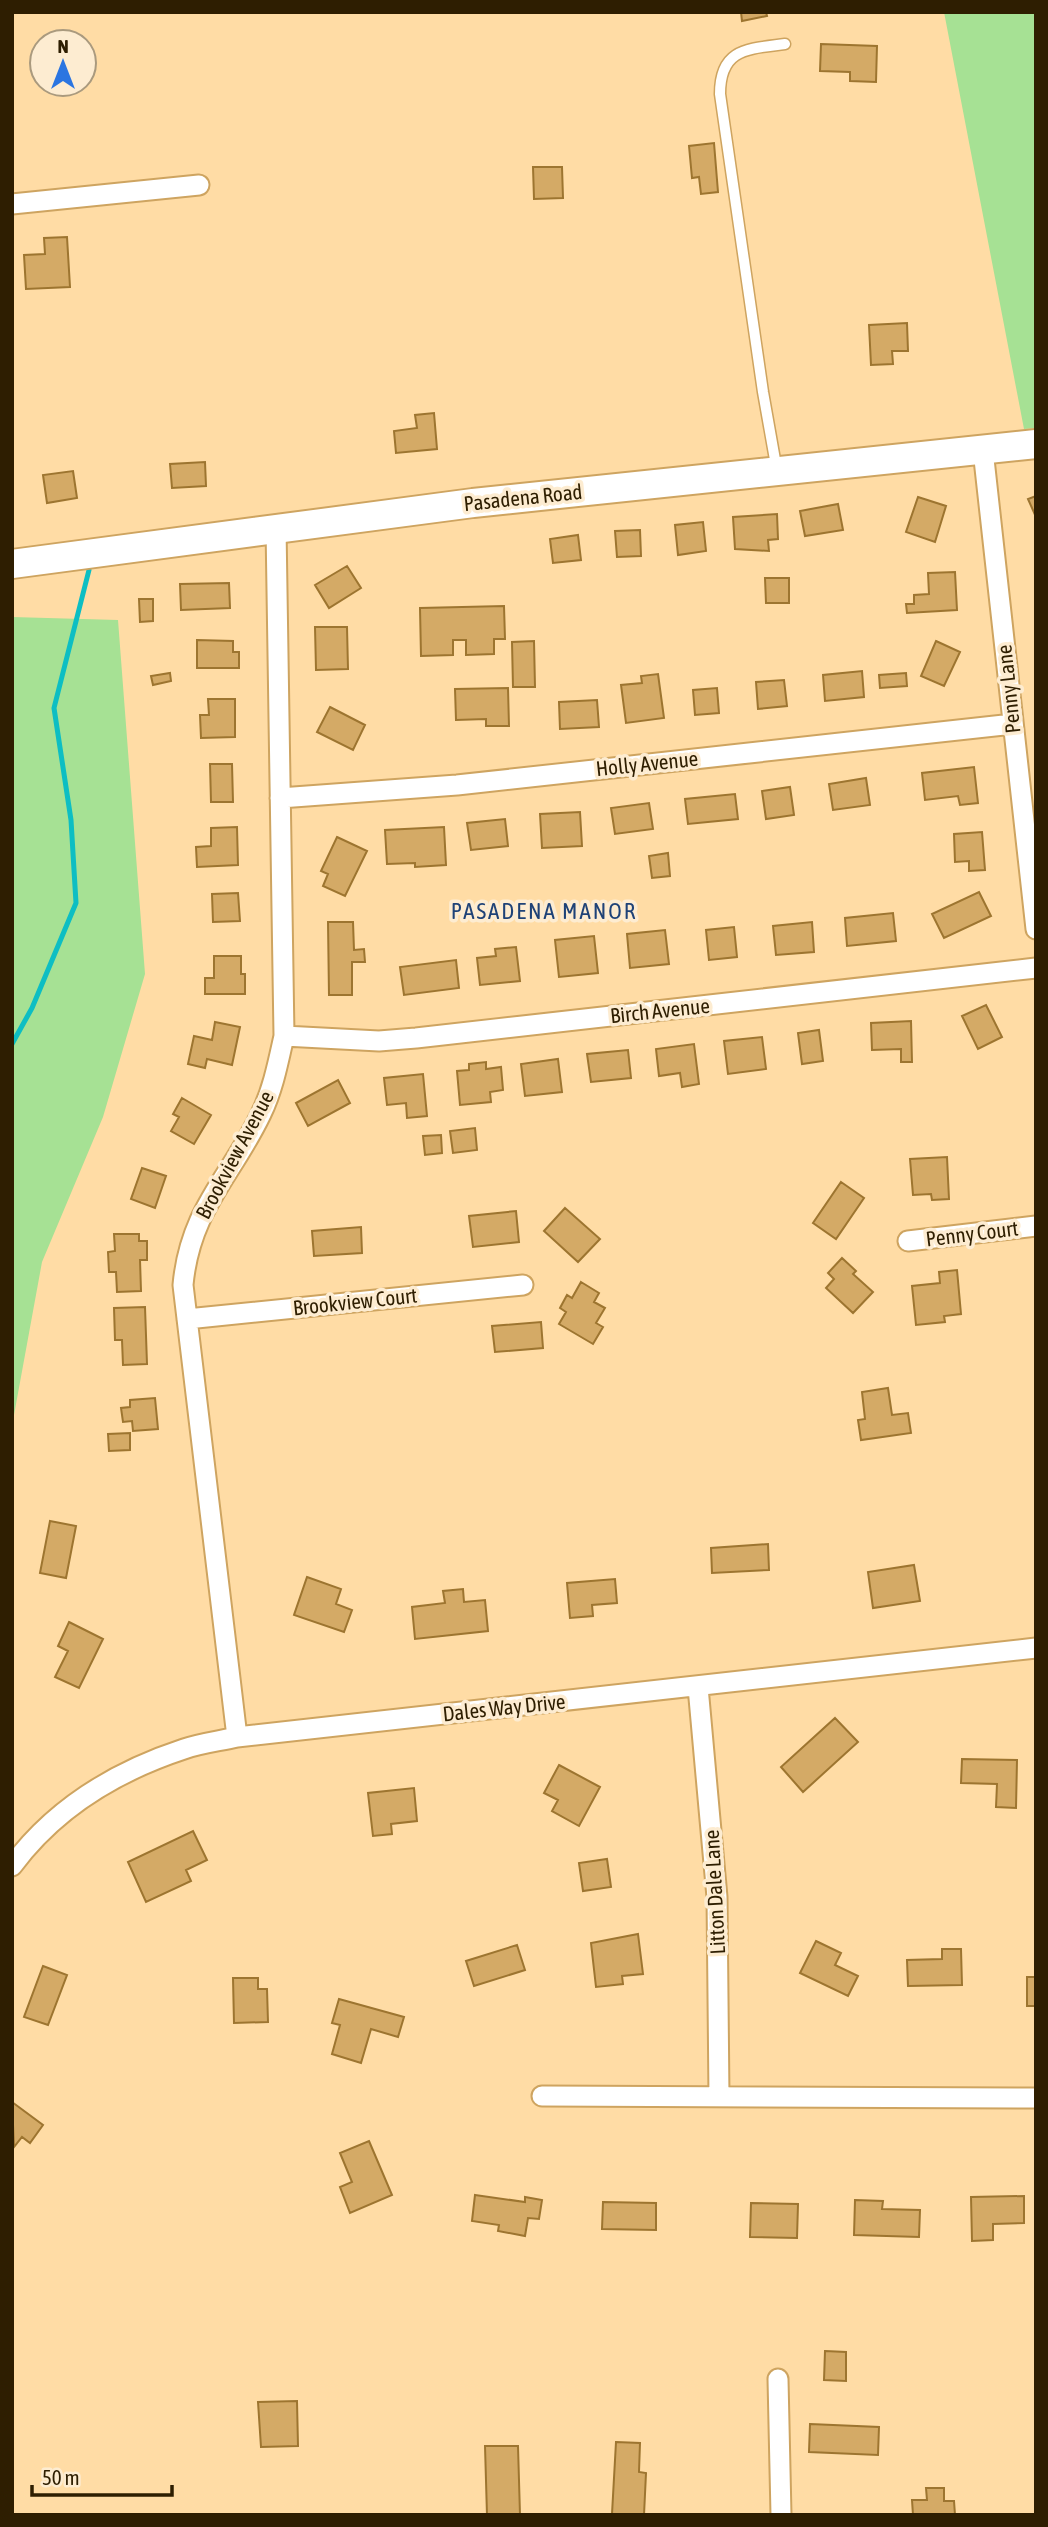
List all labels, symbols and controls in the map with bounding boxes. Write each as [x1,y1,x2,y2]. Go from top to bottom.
north arrow [28,28,98,98]
text: N [57,35,69,57]
street label: Pasadena Road [462,479,583,515]
street label: Penny Lane [991,644,1025,735]
street label: Holly Avenue [595,746,699,780]
district label: PASADENA MANOR [451,898,637,924]
street label: Birch Avenue [609,993,711,1027]
street label: Brookview Avenue [190,1086,278,1223]
street label: Penny Court [924,1215,1020,1251]
street label: Brookview Court [292,1283,418,1319]
street label: Dales Way Drive [441,1689,566,1725]
street label: Litton Dale Lane [699,1829,729,1955]
scale bar [32,2454,172,2498]
text: 50 m [42,2465,80,2489]

